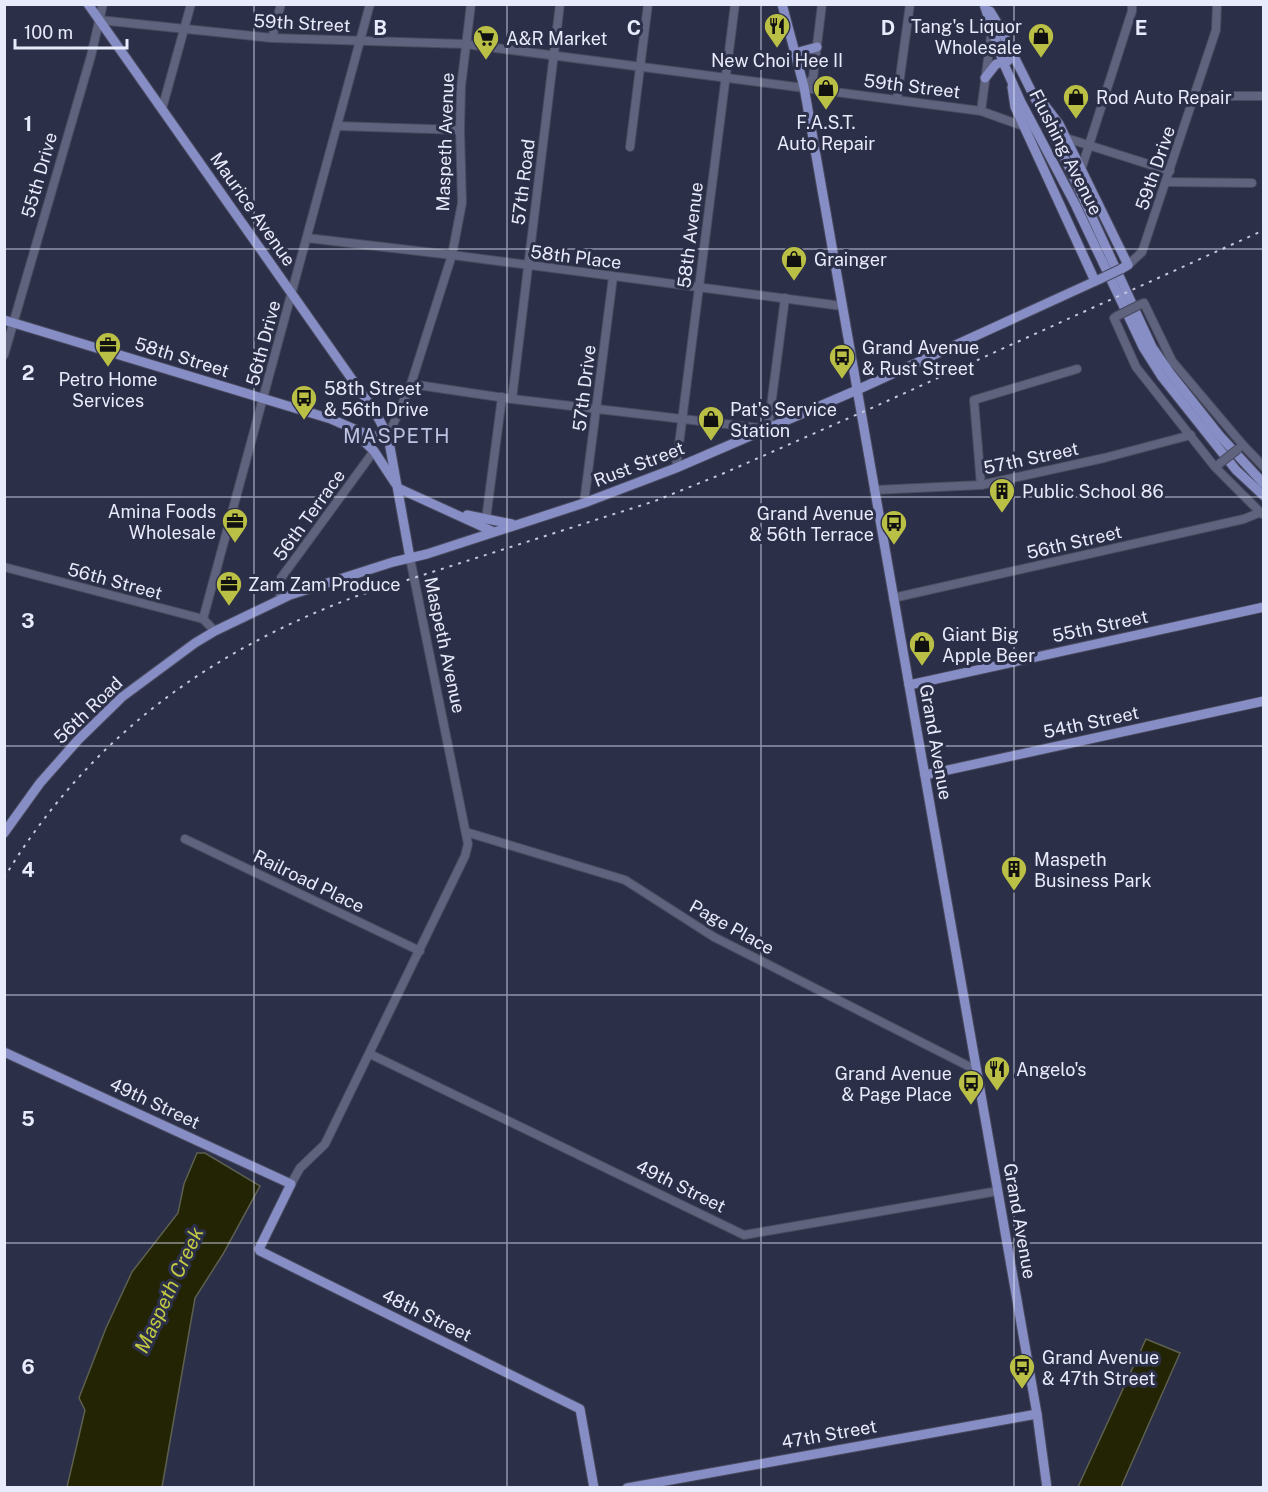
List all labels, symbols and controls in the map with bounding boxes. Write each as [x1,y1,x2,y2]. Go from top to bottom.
street label: 59th Street [253,10,351,36]
restaurant icon: New Choi Hee II [762,11,792,49]
scale bar [15,12,128,50]
text: B [373,16,387,40]
text: C [627,16,641,40]
text: D [881,16,895,40]
place label: Tang's Liquor Wholesale [911,16,1022,58]
text: E [1135,16,1147,40]
shop icon: Tang's Liquor Wholesale [1026,21,1056,59]
text: 100 m [24,22,73,43]
supermarket icon: A&R Market [471,23,501,61]
place label: A&R Market [506,28,607,49]
place label: New Choi Hee II [711,50,843,71]
street label: 59th Street [863,70,961,102]
street label: Maspeth Avenue [432,72,458,212]
shop icon: F.A.S.T. Auto Repair [811,73,841,111]
shop icon: Rod Auto Repair [1061,82,1091,120]
street label: Flushing Avenue [1025,86,1107,218]
place label: Rod Auto Repair [1096,87,1232,108]
text: 1 [24,112,32,136]
place label: F.A.S.T. Auto Repair [777,112,875,154]
street label: 59th Drive [1131,123,1179,213]
street label: 55th Drive [17,130,61,220]
street label: 57th Road [507,138,539,226]
street label: Maurice Avenue [206,148,300,270]
street label: 58th Avenue [673,181,707,289]
street label: 58th Place [529,241,623,273]
shop icon: Grainger [779,244,809,282]
place label: Grainger [814,249,887,270]
street label: 56th Drive [242,298,284,388]
office icon: Petro Home Services [93,330,123,368]
street label: 58th Street [132,333,232,381]
place label: Grand Avenue & Rust Street [862,337,979,379]
bus stop icon: Grand Avenue & Rust Street [827,342,857,380]
street label: 57th Drive [568,343,600,433]
text: 2 [22,361,34,385]
place label: Petro Home Services [58,369,158,411]
place label: 58th Street & 56th Drive [324,378,429,420]
bus stop icon: 58th Street & 56th Drive [289,383,319,421]
place label: Pat's Service Station [730,399,837,441]
shop icon: Pat's Service Station [696,404,726,442]
district label: MASPETH [343,424,451,448]
street label: Rust Street [591,437,687,491]
street label: 57th Street [982,438,1080,478]
street label: 56th Terrace [269,465,349,565]
building icon: Public School 86 [987,476,1017,514]
place label: Public School 86 [1022,481,1164,502]
place label: Amina Foods Wholesale [108,501,216,543]
place label: Grand Avenue & 56th Terrace [749,503,874,545]
office icon: Amina Foods Wholesale [220,506,250,544]
bus stop icon: Grand Avenue & 56th Terrace [879,508,909,546]
street label: 56th Street [1024,521,1124,563]
street label: 56th Street [65,558,165,604]
office icon: Zam Zam Produce [214,569,244,607]
place label: Zam Zam Produce [248,574,401,595]
street label: Maspeth Avenue [420,575,470,715]
street label: 55th Street [1050,606,1150,646]
text: 3 [21,609,35,633]
place label: Giant Big Apple Beer [942,624,1035,666]
shop icon: Giant Big Apple Beer [907,629,937,667]
street label: 56th Road [49,672,127,748]
street label: Grand Avenue [915,682,957,802]
street label: 54th Street [1041,702,1141,742]
street label: Railroad Place [250,845,368,917]
place label: Maspeth Business Park [1034,849,1152,891]
building icon: Maspeth Business Park [999,854,1029,892]
text: 4 [21,858,35,882]
street label: Page Place [686,895,778,959]
restaurant icon: Angelo's [982,1054,1012,1092]
place label: Angelo's [1016,1059,1086,1080]
place label: Grand Avenue & Page Place [835,1063,952,1105]
bus stop icon: Grand Avenue & Page Place [956,1068,986,1106]
street label: 49th Street [107,1073,203,1133]
text: 5 [21,1107,35,1131]
street label: 49th Street [633,1155,729,1217]
street label: Grand Avenue [999,1161,1041,1281]
water label: Maspeth Creek [129,1223,209,1357]
street label: 48th Street [379,1284,475,1346]
place label: Grand Avenue & 47th Street [1042,1347,1159,1389]
bus stop icon: Grand Avenue & 47th Street [1007,1352,1037,1390]
text: 6 [21,1355,35,1379]
street label: 47th Street [780,1415,878,1453]

